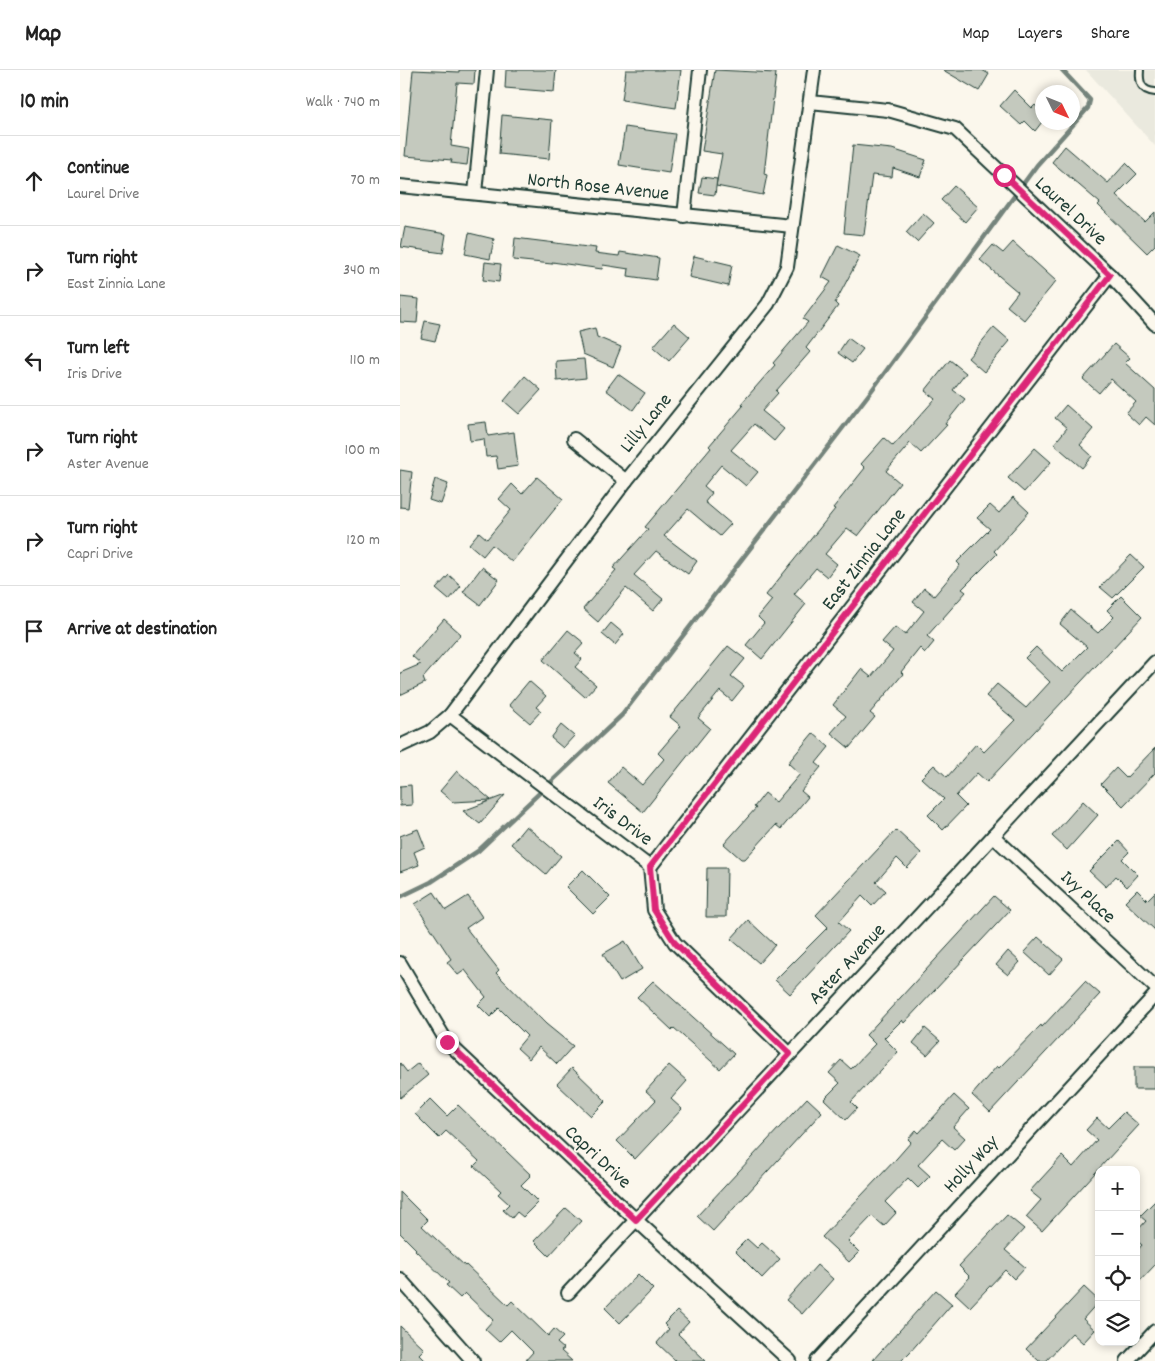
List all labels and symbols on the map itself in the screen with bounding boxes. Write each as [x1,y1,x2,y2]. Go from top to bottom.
north arrow [1035,85,1080,130]
route start [993,164,1016,187]
street label: North Rose Avenue [526,167,671,209]
street label: Laurel Drive [1027,171,1113,253]
street label: Lilly Lane [614,388,680,460]
street label: East Zinnia Lane [816,503,914,617]
street label: Iris Drive [586,790,658,854]
street label: Ivy Place [1053,865,1121,931]
street label: Aster Avenue [803,918,893,1012]
route end [436,1031,459,1054]
street label: Capri Drive [557,1120,637,1197]
street label: Holly Way [938,1129,1007,1200]

